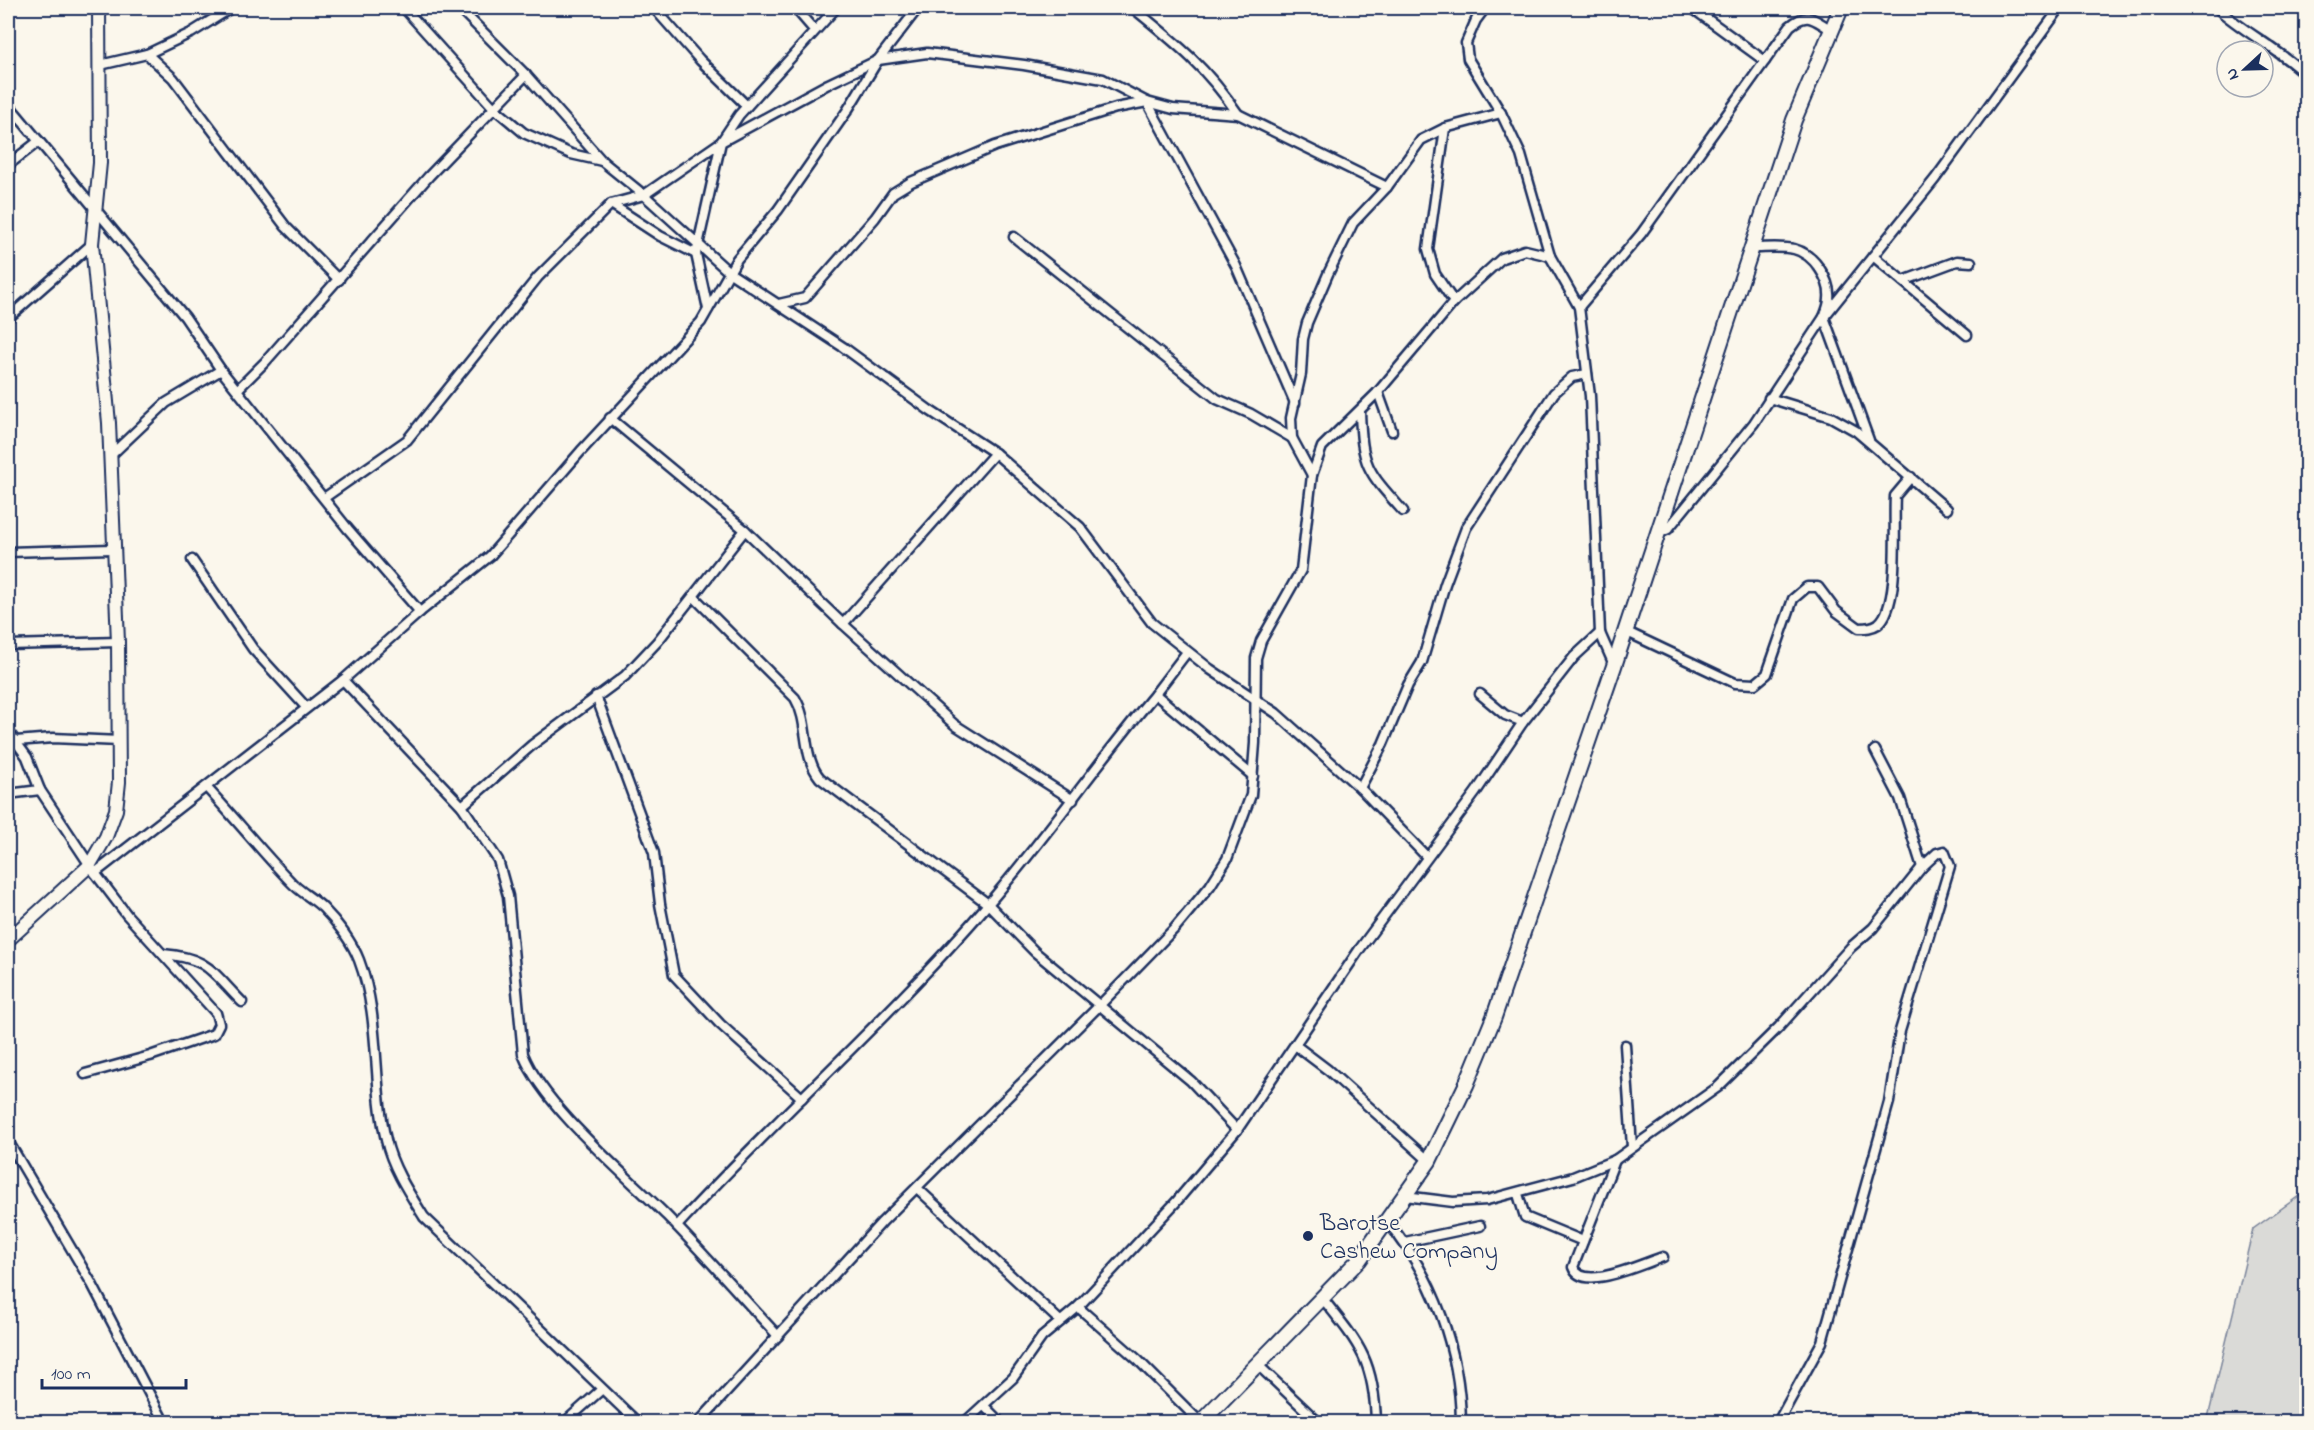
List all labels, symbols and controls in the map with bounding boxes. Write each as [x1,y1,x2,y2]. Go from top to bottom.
north arrow [2215,39,2275,99]
text: N [2220,64,2246,83]
place label: Barotse Cashew Company [1319,1207,1498,1271]
marker: Barotse Cashew Company [1301,1229,1315,1243]
scale bar [42,1352,186,1390]
text: 100 m [51,1362,91,1388]

